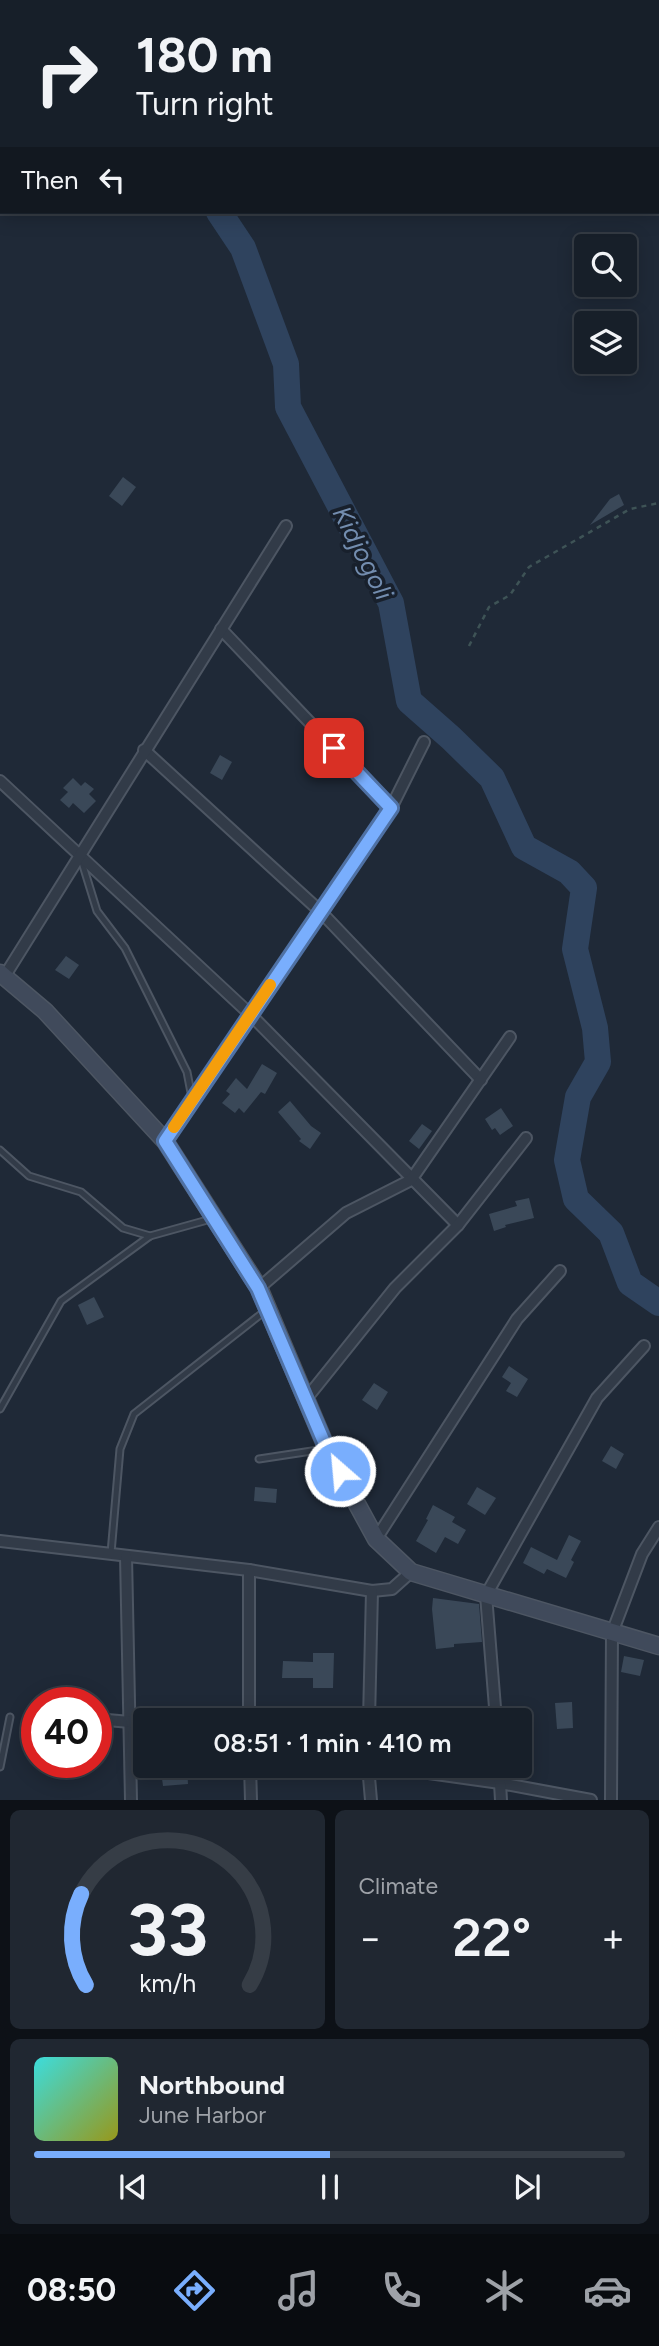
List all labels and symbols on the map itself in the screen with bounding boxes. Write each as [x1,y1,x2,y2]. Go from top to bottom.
water label: Kidjogoli [326,501,401,606]
pin [304,718,364,778]
position arrow [303,1434,377,1508]
speed limit sign: 40 [21,1687,112,1778]

